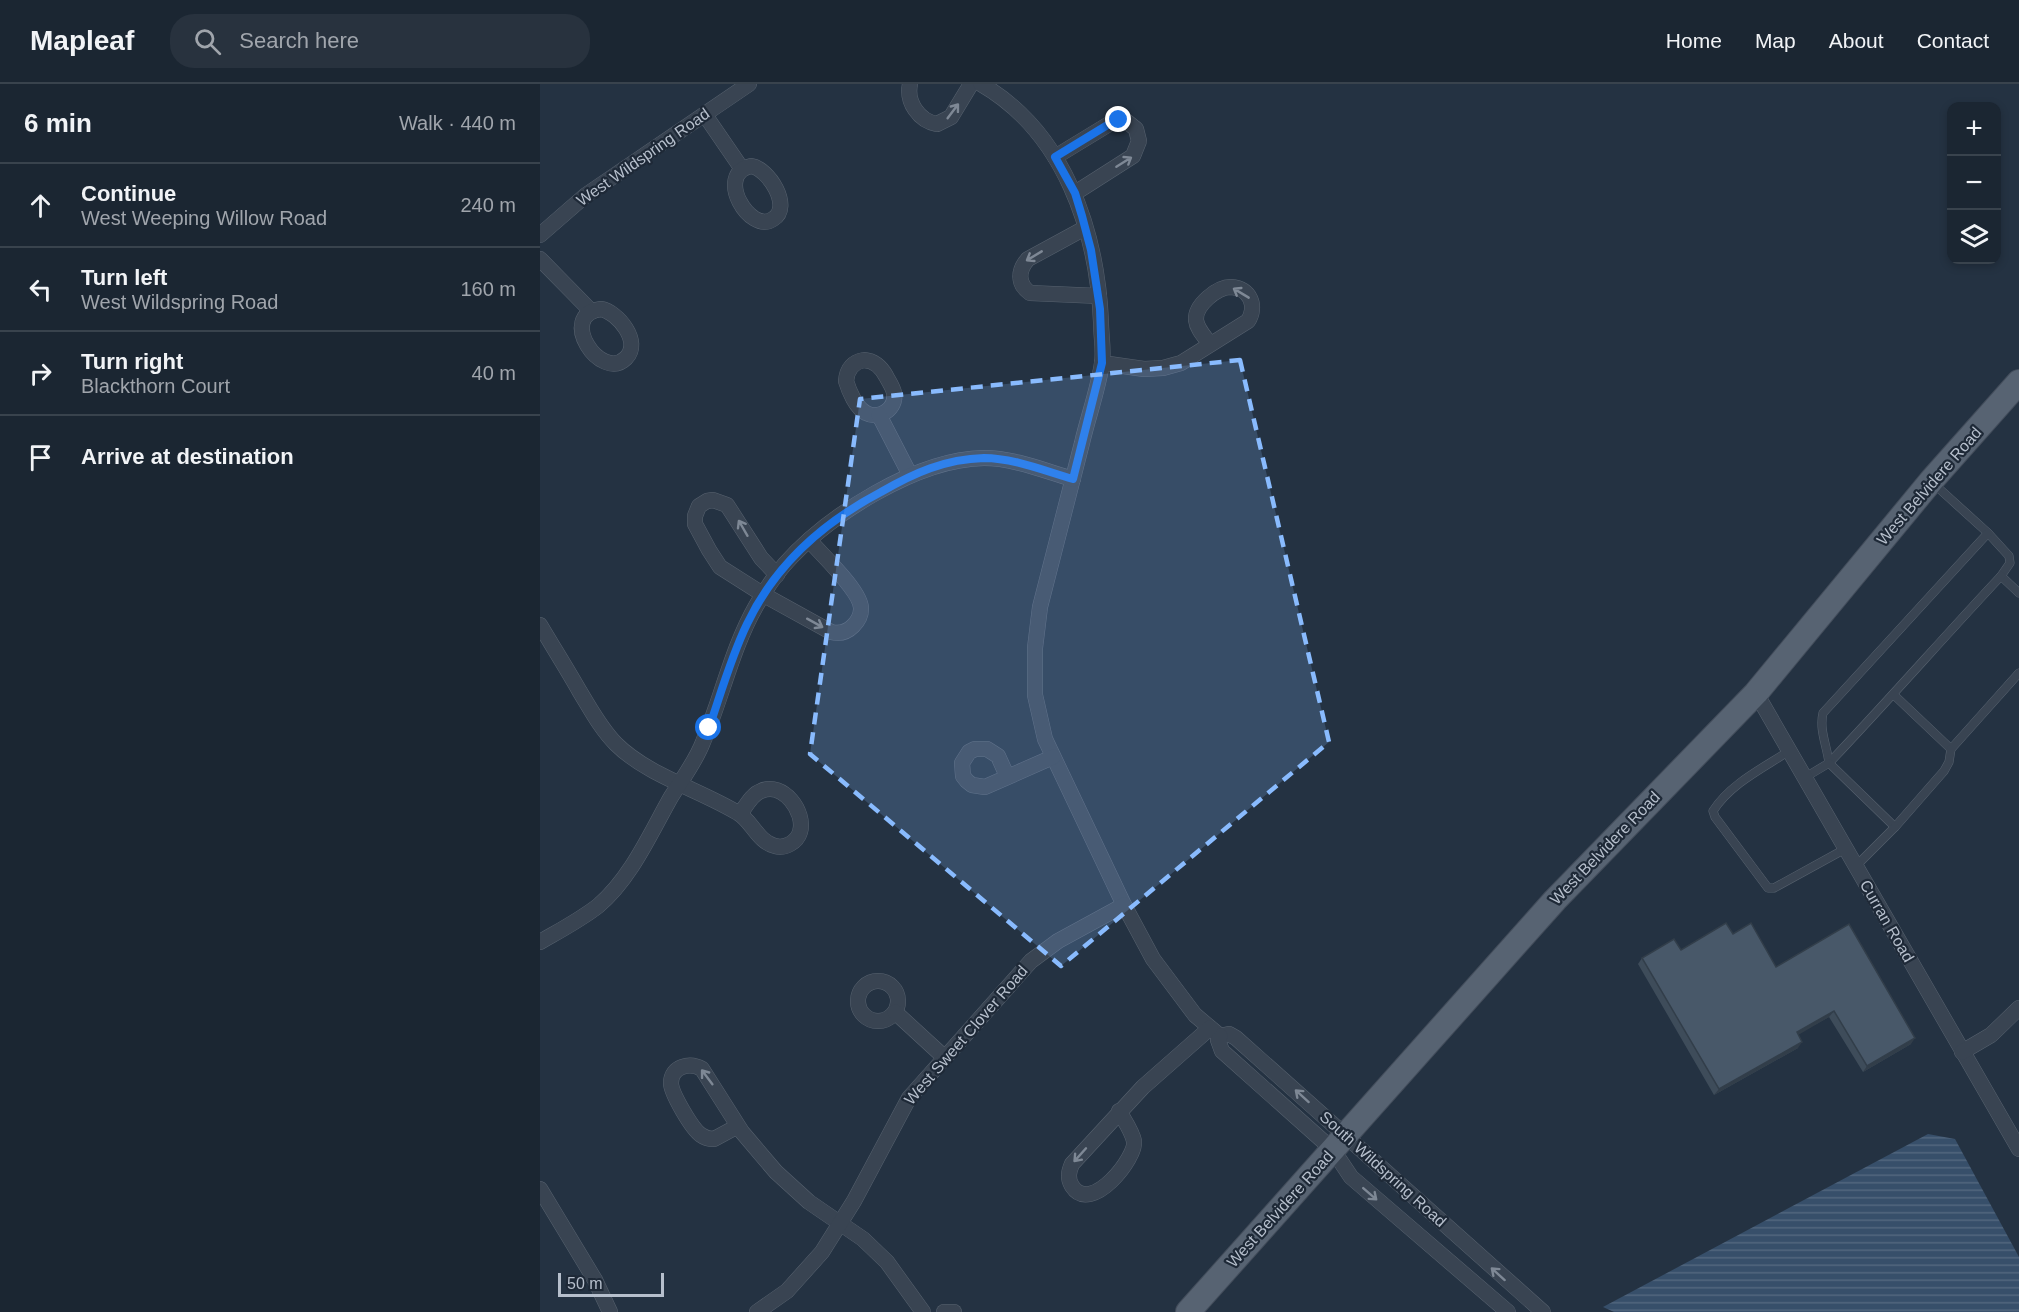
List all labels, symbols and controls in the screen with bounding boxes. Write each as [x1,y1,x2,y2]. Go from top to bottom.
search box [170,14,590,68]
text: Mapleaf [30,25,134,56]
icon: search [191,25,224,58]
text: Search here [239,28,359,53]
text: Home [1666,29,1722,52]
text: Map [1755,29,1796,52]
text: About [1829,29,1884,52]
text: Contact [1917,29,1989,52]
map controls [1947,102,2001,264]
button: + [1947,102,2001,156]
one-way arrow [947,104,959,120]
street label: West Wildspring Road [573,105,713,209]
route end [1105,106,1131,132]
text: 6 min [24,108,92,138]
text: Walk · 440 m [399,112,516,134]
one-way arrow [1115,155,1132,167]
button: − [1947,156,2001,210]
text: Continue [81,181,176,206]
icon: ahead [24,189,57,222]
text: 240 m [460,194,516,216]
text: West Weeping Willow Road [81,207,327,229]
button: layers [1947,210,2001,264]
one-way arrow [1026,251,1043,263]
text: Turn left [81,265,167,290]
icon: left [24,273,57,306]
text: 160 m [460,278,516,300]
one-way arrow [1233,286,1250,298]
text: West Wildspring Road [81,291,278,313]
text: Turn right [81,349,183,374]
icon: right [24,357,57,390]
text: 40 m [472,362,516,384]
text: Blackthorn Court [81,375,230,397]
street label: West Belvidere Road [1873,424,1985,548]
icon: arrive [24,441,57,474]
text: Arrive at destination [81,444,294,469]
one-way arrow [736,520,748,537]
one-way arrow [806,617,823,629]
route start [695,714,721,740]
street label: West Belvidere Road [1547,788,1663,908]
street label: Curran Road [1857,877,1917,965]
street label: West Sweet Clover Road [901,962,1031,1108]
one-way arrow [701,1069,713,1085]
one-way arrow [1295,1090,1311,1104]
street label: South Wildspring Road [1317,1108,1449,1230]
one-way arrow [1073,1147,1087,1162]
street label: West Belvidere Road [1223,1148,1337,1270]
one-way arrow [1362,1187,1377,1201]
one-way arrow [1491,1267,1506,1281]
scale bar [558,1270,664,1298]
text: 50 m [567,1275,603,1292]

